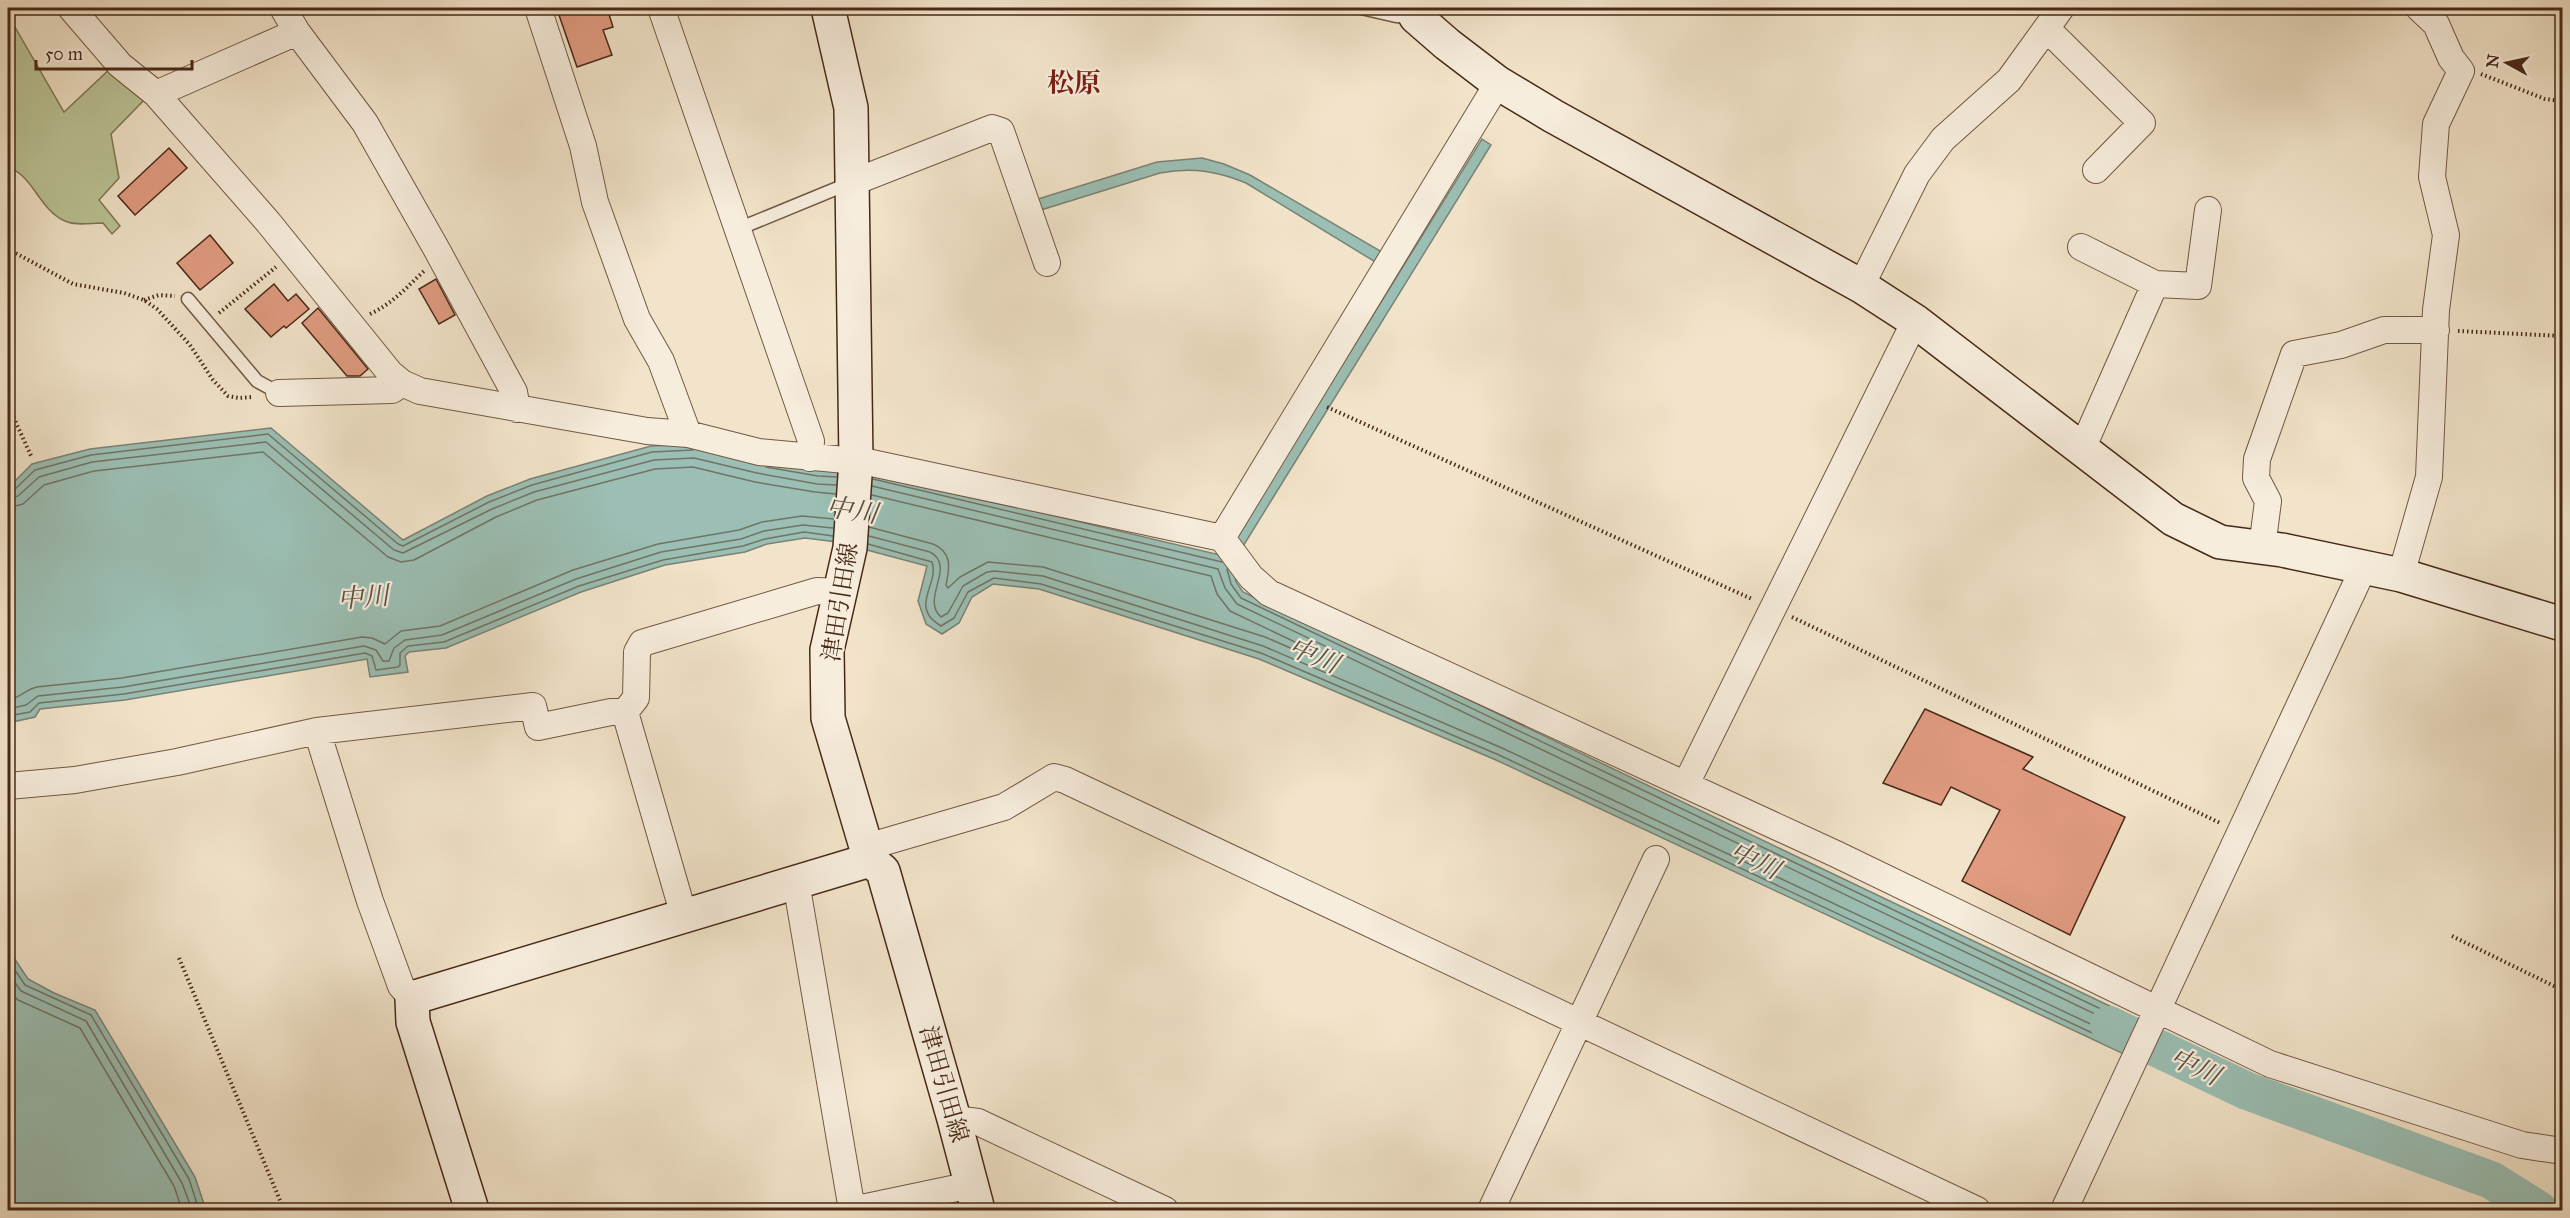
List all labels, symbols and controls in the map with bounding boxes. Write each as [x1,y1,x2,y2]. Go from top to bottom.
scale bar [36,33,192,71]
north arrow [2477,33,2537,93]
text: 50 m [45,43,83,65]
text: N [2482,53,2503,69]
district label: 松原 [1047,66,1101,99]
water label: 中川 [824,491,883,530]
street label: 津田引田線 [816,540,864,664]
water label: 中川 [336,579,393,615]
water label: 中川 [1284,630,1347,681]
water label: 中川 [1725,835,1788,887]
street label: 津田引田線 [913,1022,975,1146]
water label: 中川 [2165,1041,2228,1093]

